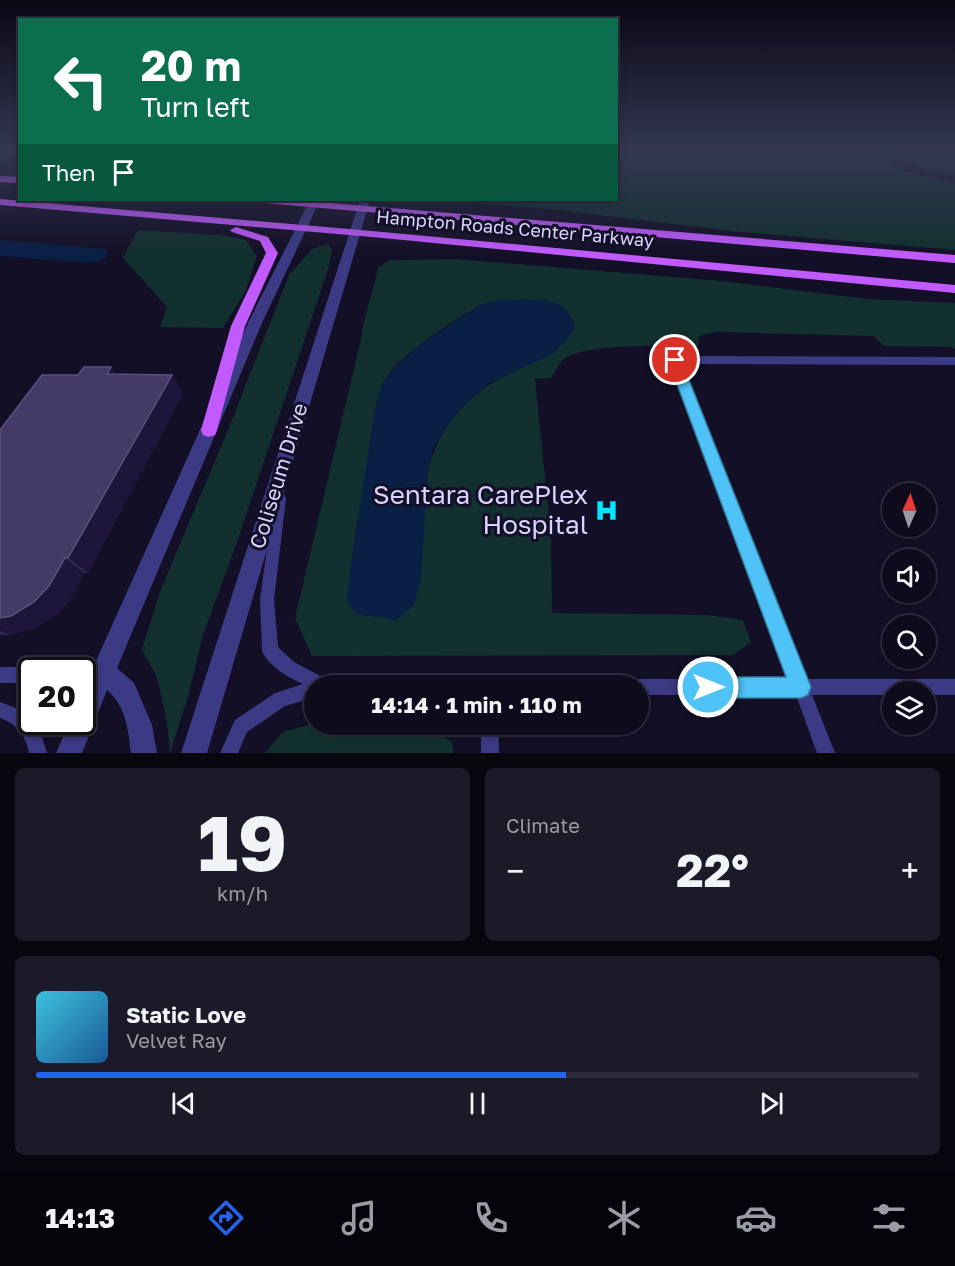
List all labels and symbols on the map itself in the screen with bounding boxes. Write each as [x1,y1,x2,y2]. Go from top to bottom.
street label: Hampton Roads Center Parkway [375,205,655,251]
pin [649,334,700,385]
street label: Coliseum Drive [244,400,313,552]
place label: Sentara CarePlex Hospital [373,479,588,540]
north arrow [882,483,936,537]
hospital icon: Sentara CarePlex Hospital [593,497,619,523]
position arrow [676,655,740,719]
speed limit sign: 20 [18,657,96,735]

